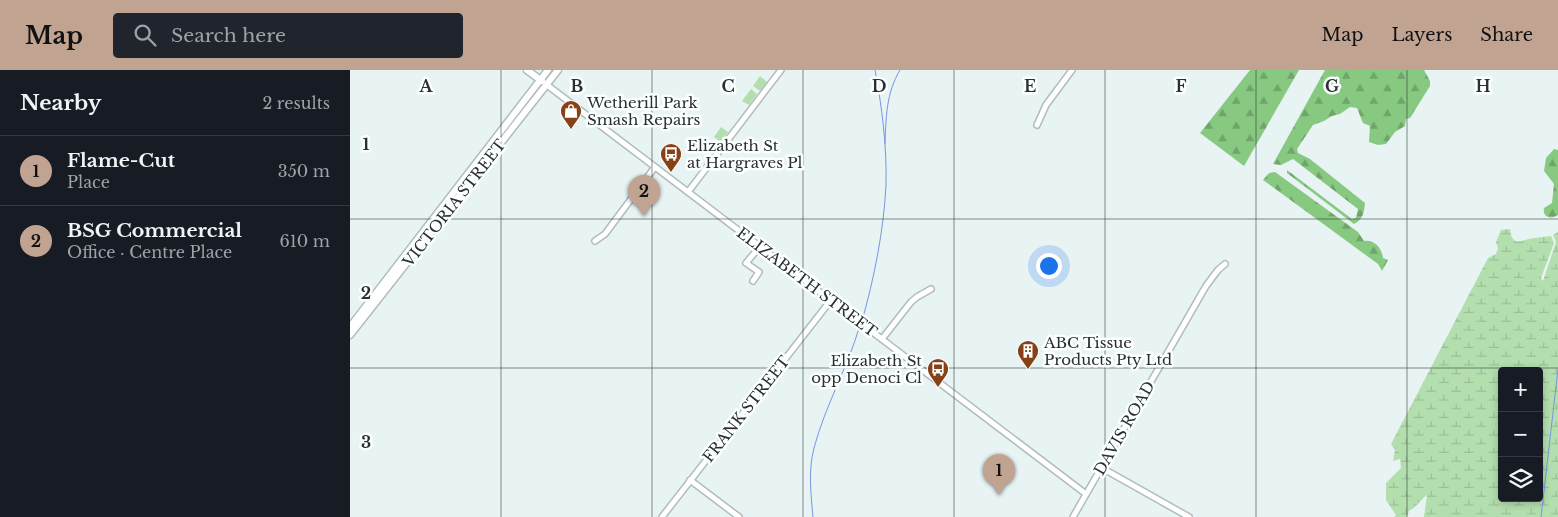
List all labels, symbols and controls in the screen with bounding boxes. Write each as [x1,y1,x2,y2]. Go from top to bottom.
search box [113,13,463,58]
text: Map [25,21,83,50]
icon: search [131,21,159,49]
text: Search here [171,24,286,47]
text: Map [1322,24,1363,46]
text: Layers [1391,24,1452,46]
text: Share [1480,24,1533,46]
text: A [419,76,434,96]
text: B [571,76,584,96]
text: C [721,76,735,96]
text: D [872,76,886,96]
text: E [1024,76,1036,96]
text: F [1175,76,1187,96]
text: G [1325,76,1339,96]
text: H [1475,76,1491,96]
text: Nearby [20,90,101,116]
text: 2 results [262,93,330,113]
place label: Wetherill Park Smash Repairs [586,93,701,129]
shop icon: Wetherill Park Smash Repairs [559,99,583,130]
text: 1 [363,134,370,154]
street label: VICTORIA STREET [398,136,510,271]
place label: Elizabeth St at Hargraves Pl [687,136,803,172]
bus stop icon: Elizabeth St at Hargraves Pl [659,142,683,173]
text: Flame-Cut [67,149,175,172]
text: 1 [33,161,39,181]
text: 350 m [278,161,330,181]
text: Place [67,172,110,192]
pin: 2 [628,175,660,216]
text: BSG Commercial [67,219,242,242]
street label: ELIZABETH STREET [733,223,881,341]
text: 2 [31,231,41,251]
text: 610 m [279,231,330,251]
text: Office · Centre Place [67,242,232,262]
your location [1036,253,1062,279]
text: 2 [361,283,371,303]
place label: ABC Tissue Products Pty Ltd [1043,333,1172,369]
building icon: ABC Tissue Products Pty Ltd [1016,339,1040,370]
place label: Elizabeth St opp Denoci Cl [811,351,922,387]
street label: FRANK STREET [699,352,793,466]
bus stop icon: Elizabeth St opp Denoci Cl [926,357,950,388]
map controls [1498,367,1543,502]
button: + [1498,367,1543,412]
street label: DAVIS ROAD [1089,378,1159,478]
button: − [1498,412,1543,457]
text: 3 [361,432,371,452]
pin: 1 [983,454,1015,495]
button: layers [1498,457,1543,502]

